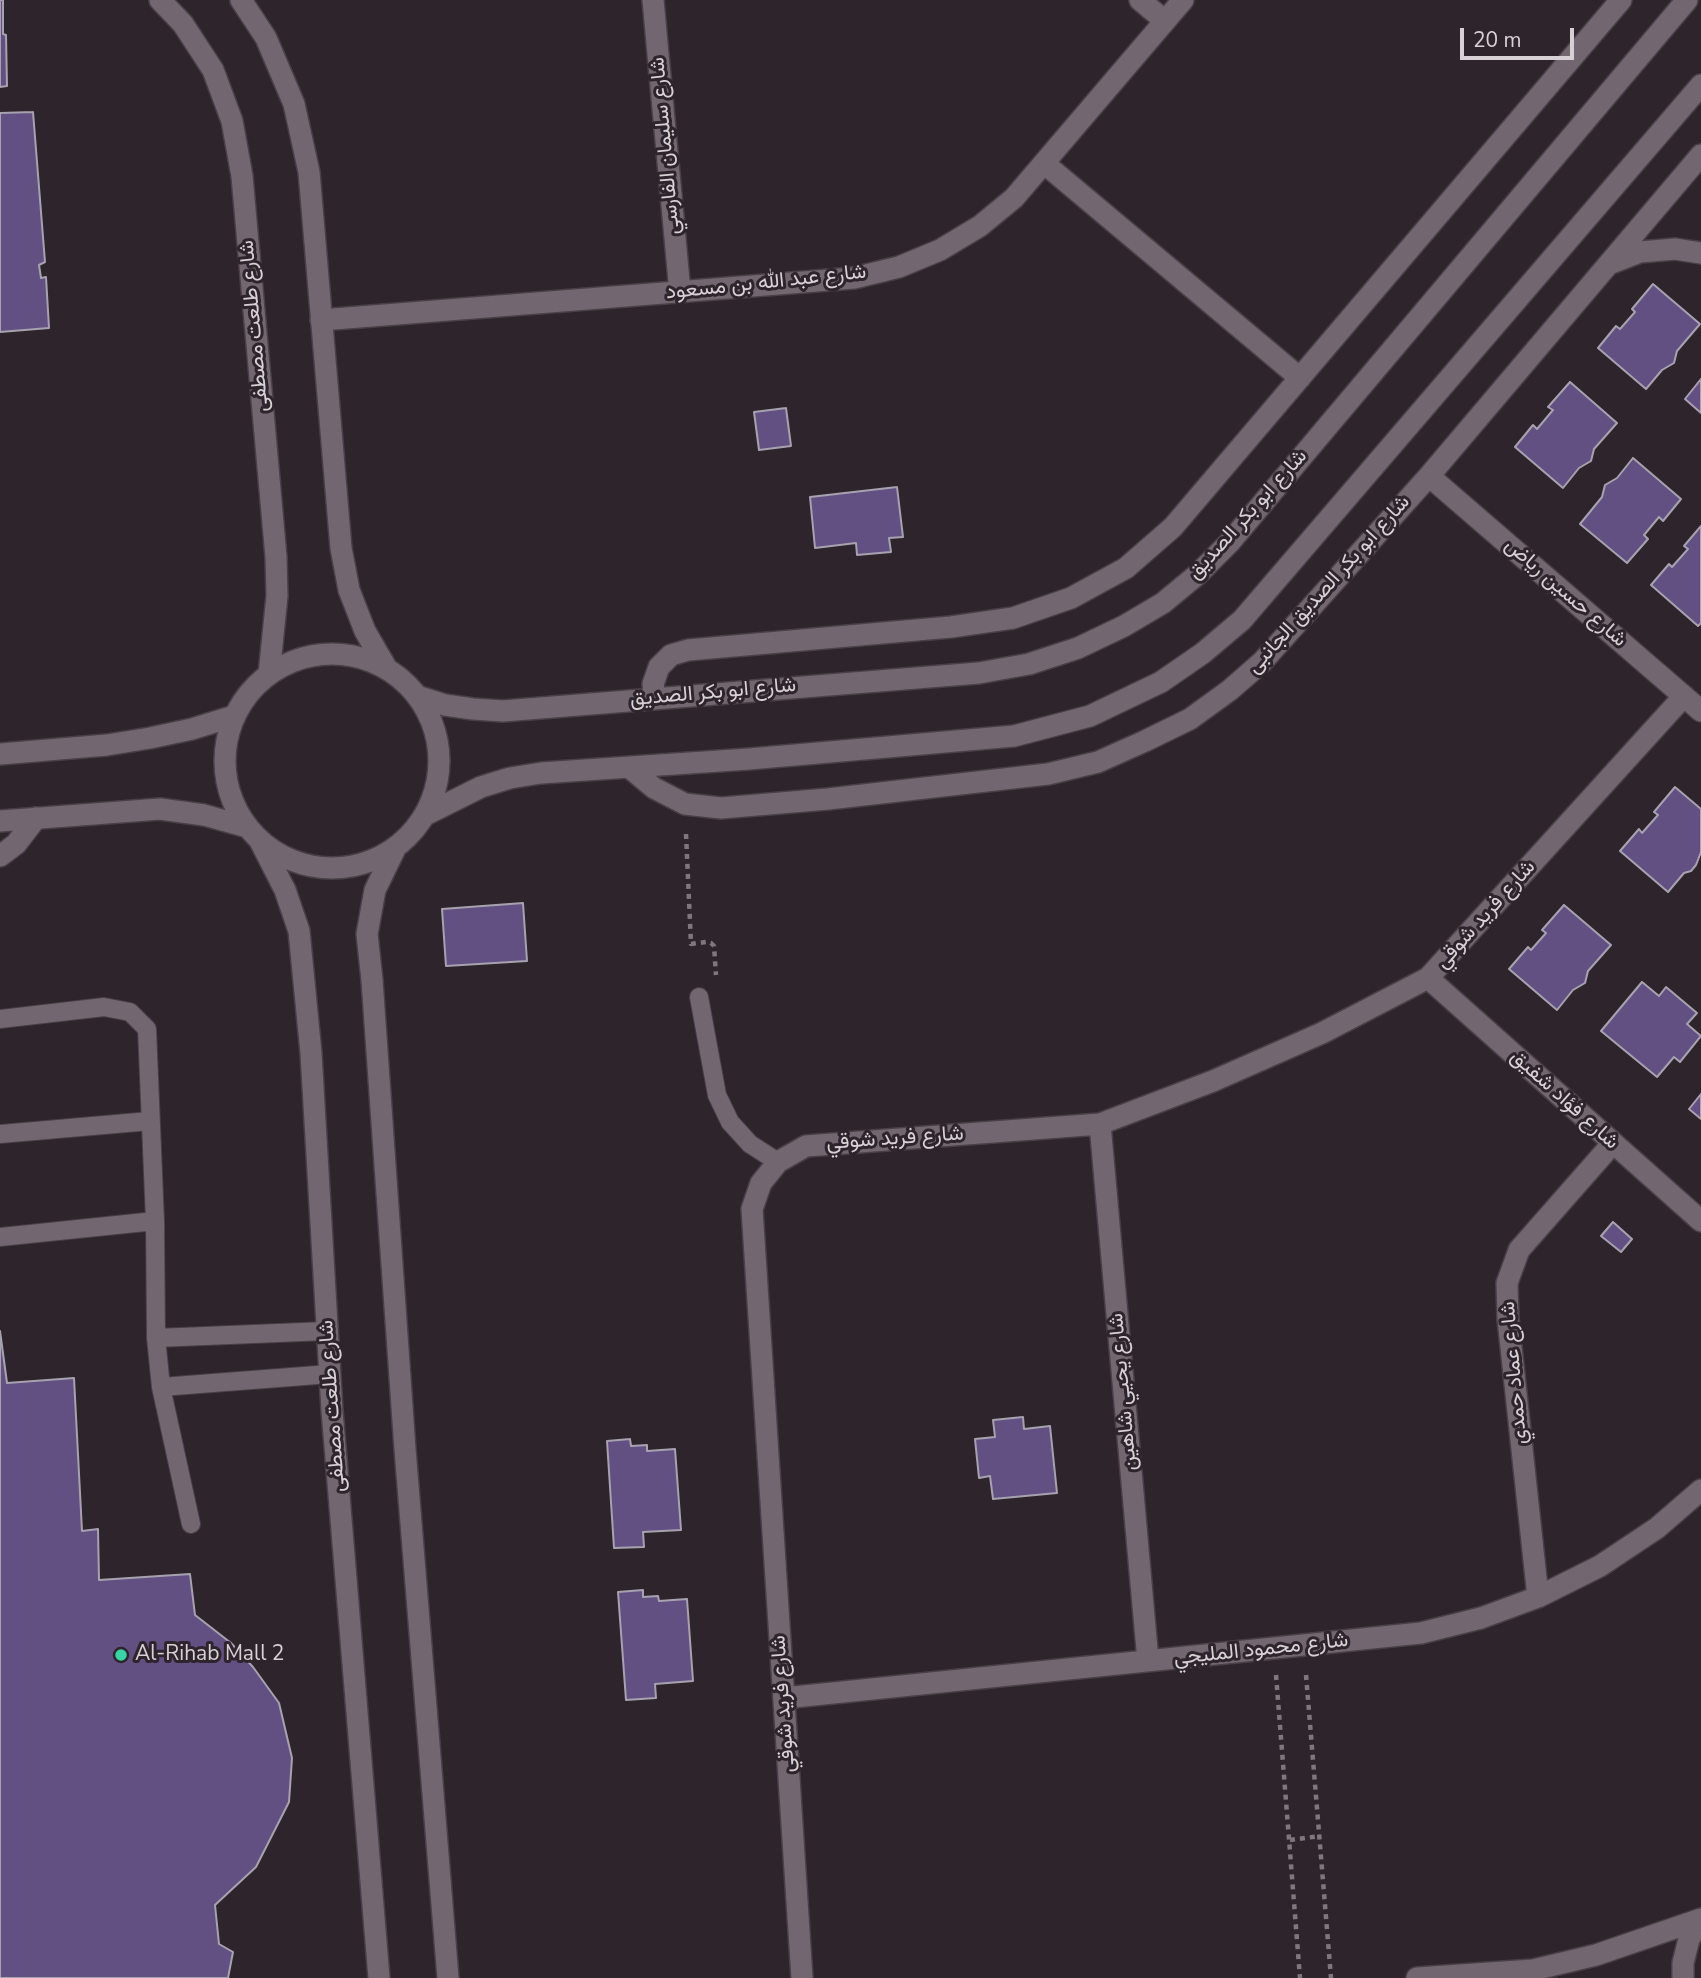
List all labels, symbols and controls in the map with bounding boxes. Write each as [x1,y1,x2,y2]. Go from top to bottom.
scale bar [1463,14,1577,58]
text: 20 m [1473,26,1522,54]
street label: شارع سليمان الفارسي [646,56,686,236]
street label: شارع طلعت مصطفى [235,239,275,413]
street label: شارع عبد الله بن مسعود [665,260,867,306]
street label: شارع ابو بكر الصديق [1183,445,1313,585]
street label: شارع ابو بكر الصديق الجانبى [1242,490,1416,680]
street label: شارع حسين رياض [1499,533,1631,653]
street label: شارع ابو بكر الصديق [629,673,797,713]
street label: شارع فريد شوقي [1431,855,1541,975]
street label: شارع فؤاد شفيق [1504,1045,1624,1155]
street label: شارع فريد شوقي [826,1122,964,1156]
street label: شارع عماد حمدي [1496,1300,1534,1446]
street label: شارع يحيي شاهين [1105,1312,1143,1472]
street label: شارع طلعت مصطفى [314,1319,352,1493]
street label: شارع محمود المليجي [1173,1628,1349,1672]
street label: شارع فريد شوقي [767,1635,801,1773]
place label: Al-Rihab Mall 2 [135,1642,284,1668]
marker: Al-Rihab Mall 2 [113,1647,129,1663]

